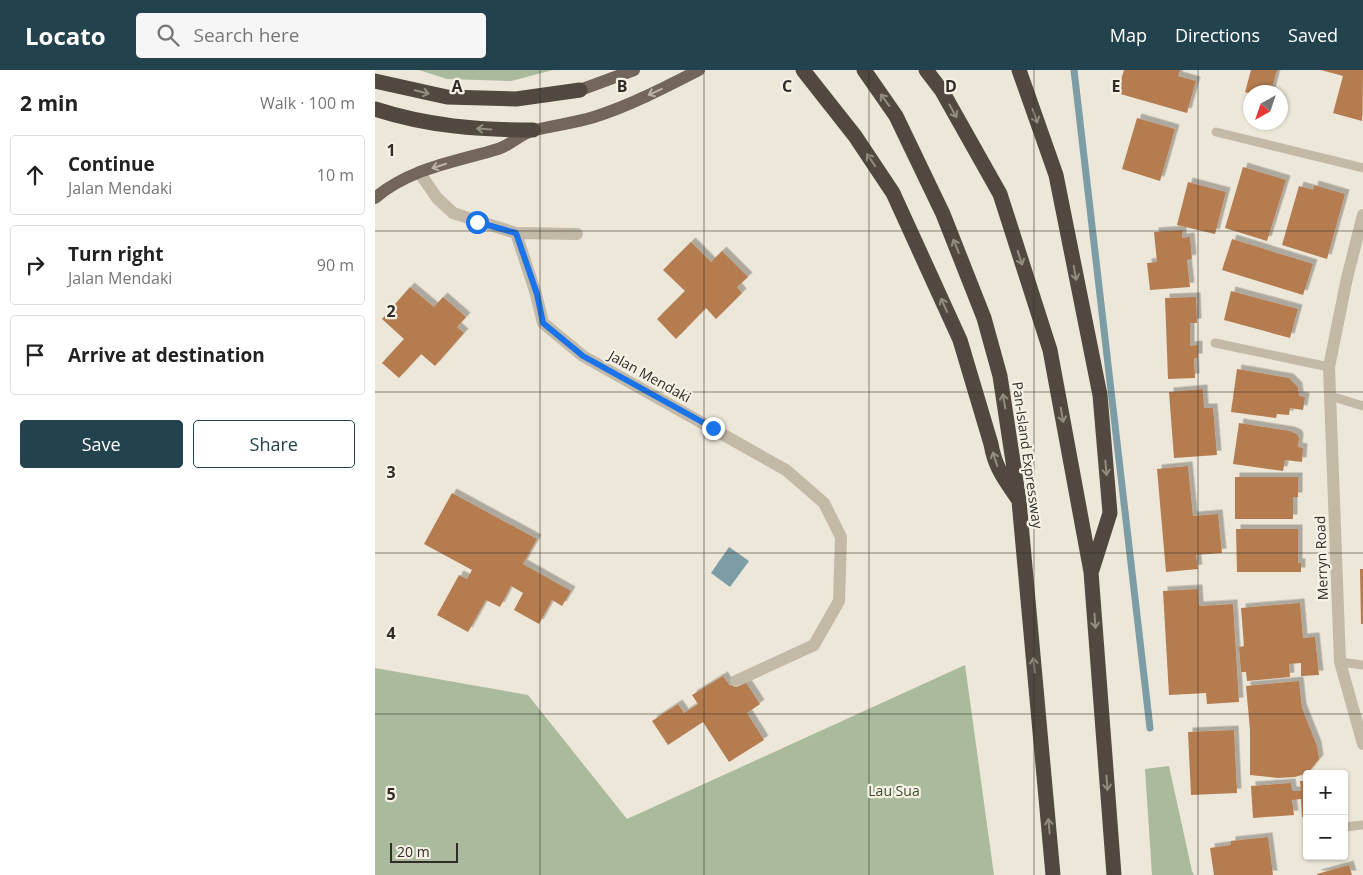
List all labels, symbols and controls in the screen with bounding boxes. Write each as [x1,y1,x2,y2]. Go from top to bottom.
search box [136,13,486,58]
text: Locato [25,19,106,52]
icon: search [154,21,182,49]
text: Search here [194,22,299,48]
text: Map [1110,23,1147,47]
text: Directions [1175,23,1260,47]
text: Saved [1288,23,1338,47]
text: A [451,75,463,97]
text: B [617,75,627,97]
text: C [782,75,792,97]
text: D [945,75,957,97]
text: E [1112,75,1121,97]
north arrow [1243,85,1288,130]
one-way arrow [648,87,663,97]
one-way arrow [414,88,430,97]
text: 2 min [20,89,78,117]
text: Walk · 100 m [260,92,355,114]
one-way arrow [880,93,890,107]
one-way arrow [948,103,958,118]
one-way arrow [1031,108,1040,123]
one-way arrow [476,124,492,134]
text: 1 [386,139,396,161]
text: Continue [68,151,155,177]
one-way arrow [866,154,876,168]
icon: ahead [21,161,49,189]
one-way arrow [431,161,447,171]
text: 10 m [317,164,354,186]
text: Jalan Mendaki [68,177,172,199]
route start [466,211,489,234]
one-way arrow [951,239,960,254]
text: Turn right [68,241,163,267]
one-way arrow [1016,250,1026,266]
icon: right [21,251,49,279]
text: 90 m [317,254,354,276]
one-way arrow [1071,265,1081,281]
text: Jalan Mendaki [68,267,172,289]
one-way arrow [939,298,949,313]
text: 2 [386,300,396,322]
icon: arrive [21,341,49,369]
text: Arrive at destination [68,342,265,368]
street label: Jalan Mendaki [604,345,695,406]
street label: Pan-Island Expressway [1008,380,1048,531]
one-way arrow [999,393,1009,409]
one-way arrow [1058,406,1067,422]
route end [702,417,725,440]
button: Save [20,420,183,468]
button: Share [193,420,355,468]
one-way arrow [989,452,999,468]
one-way arrow [1101,460,1111,476]
text: 3 [386,461,396,483]
street label: Merryn Road [1310,515,1332,601]
one-way arrow [1090,612,1099,628]
text: 4 [386,622,396,644]
one-way arrow [1029,657,1039,673]
map controls [1303,770,1348,860]
button: + [1303,770,1348,815]
one-way arrow [1102,774,1112,790]
park label: Lau Sua [868,781,920,800]
text: 5 [386,783,396,805]
button: − [1303,815,1348,860]
one-way arrow [1044,819,1053,835]
scale bar [390,840,457,863]
text: 20 m [397,842,430,861]

